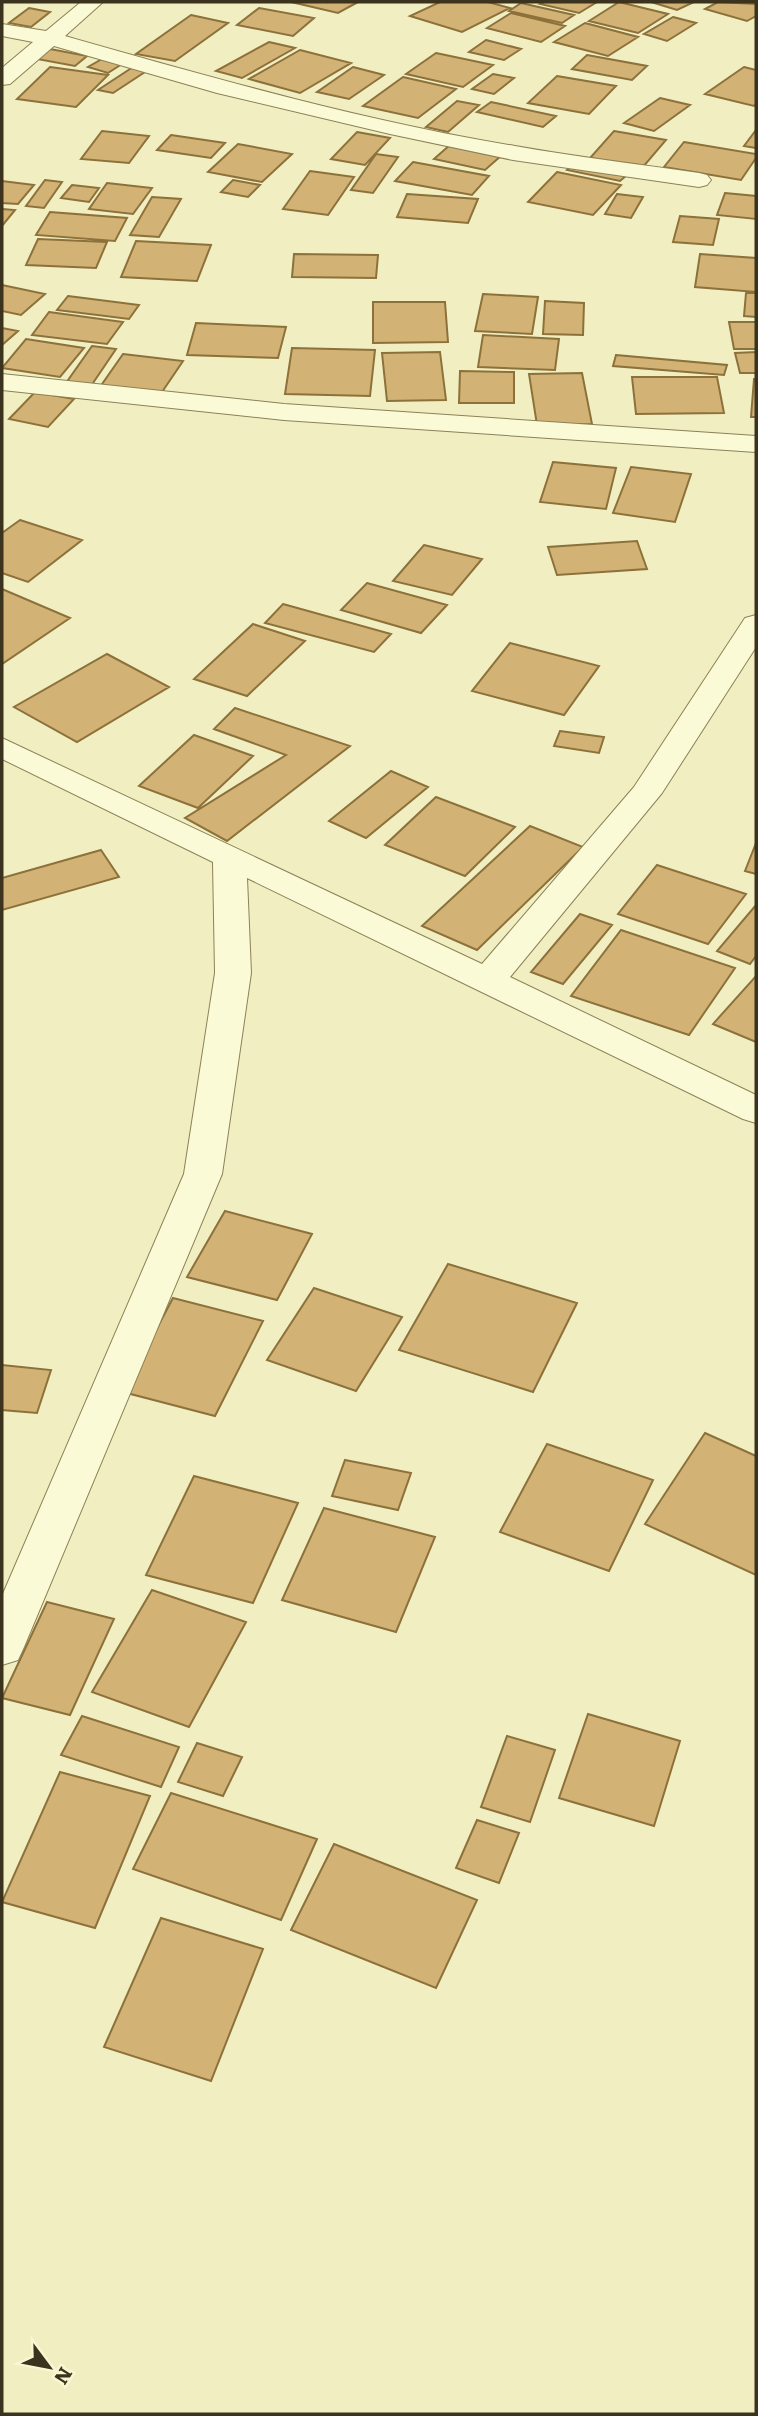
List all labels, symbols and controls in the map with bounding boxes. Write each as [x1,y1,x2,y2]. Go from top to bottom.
north arrow [14,2332,84,2402]
text: N [48,2362,80,2391]

